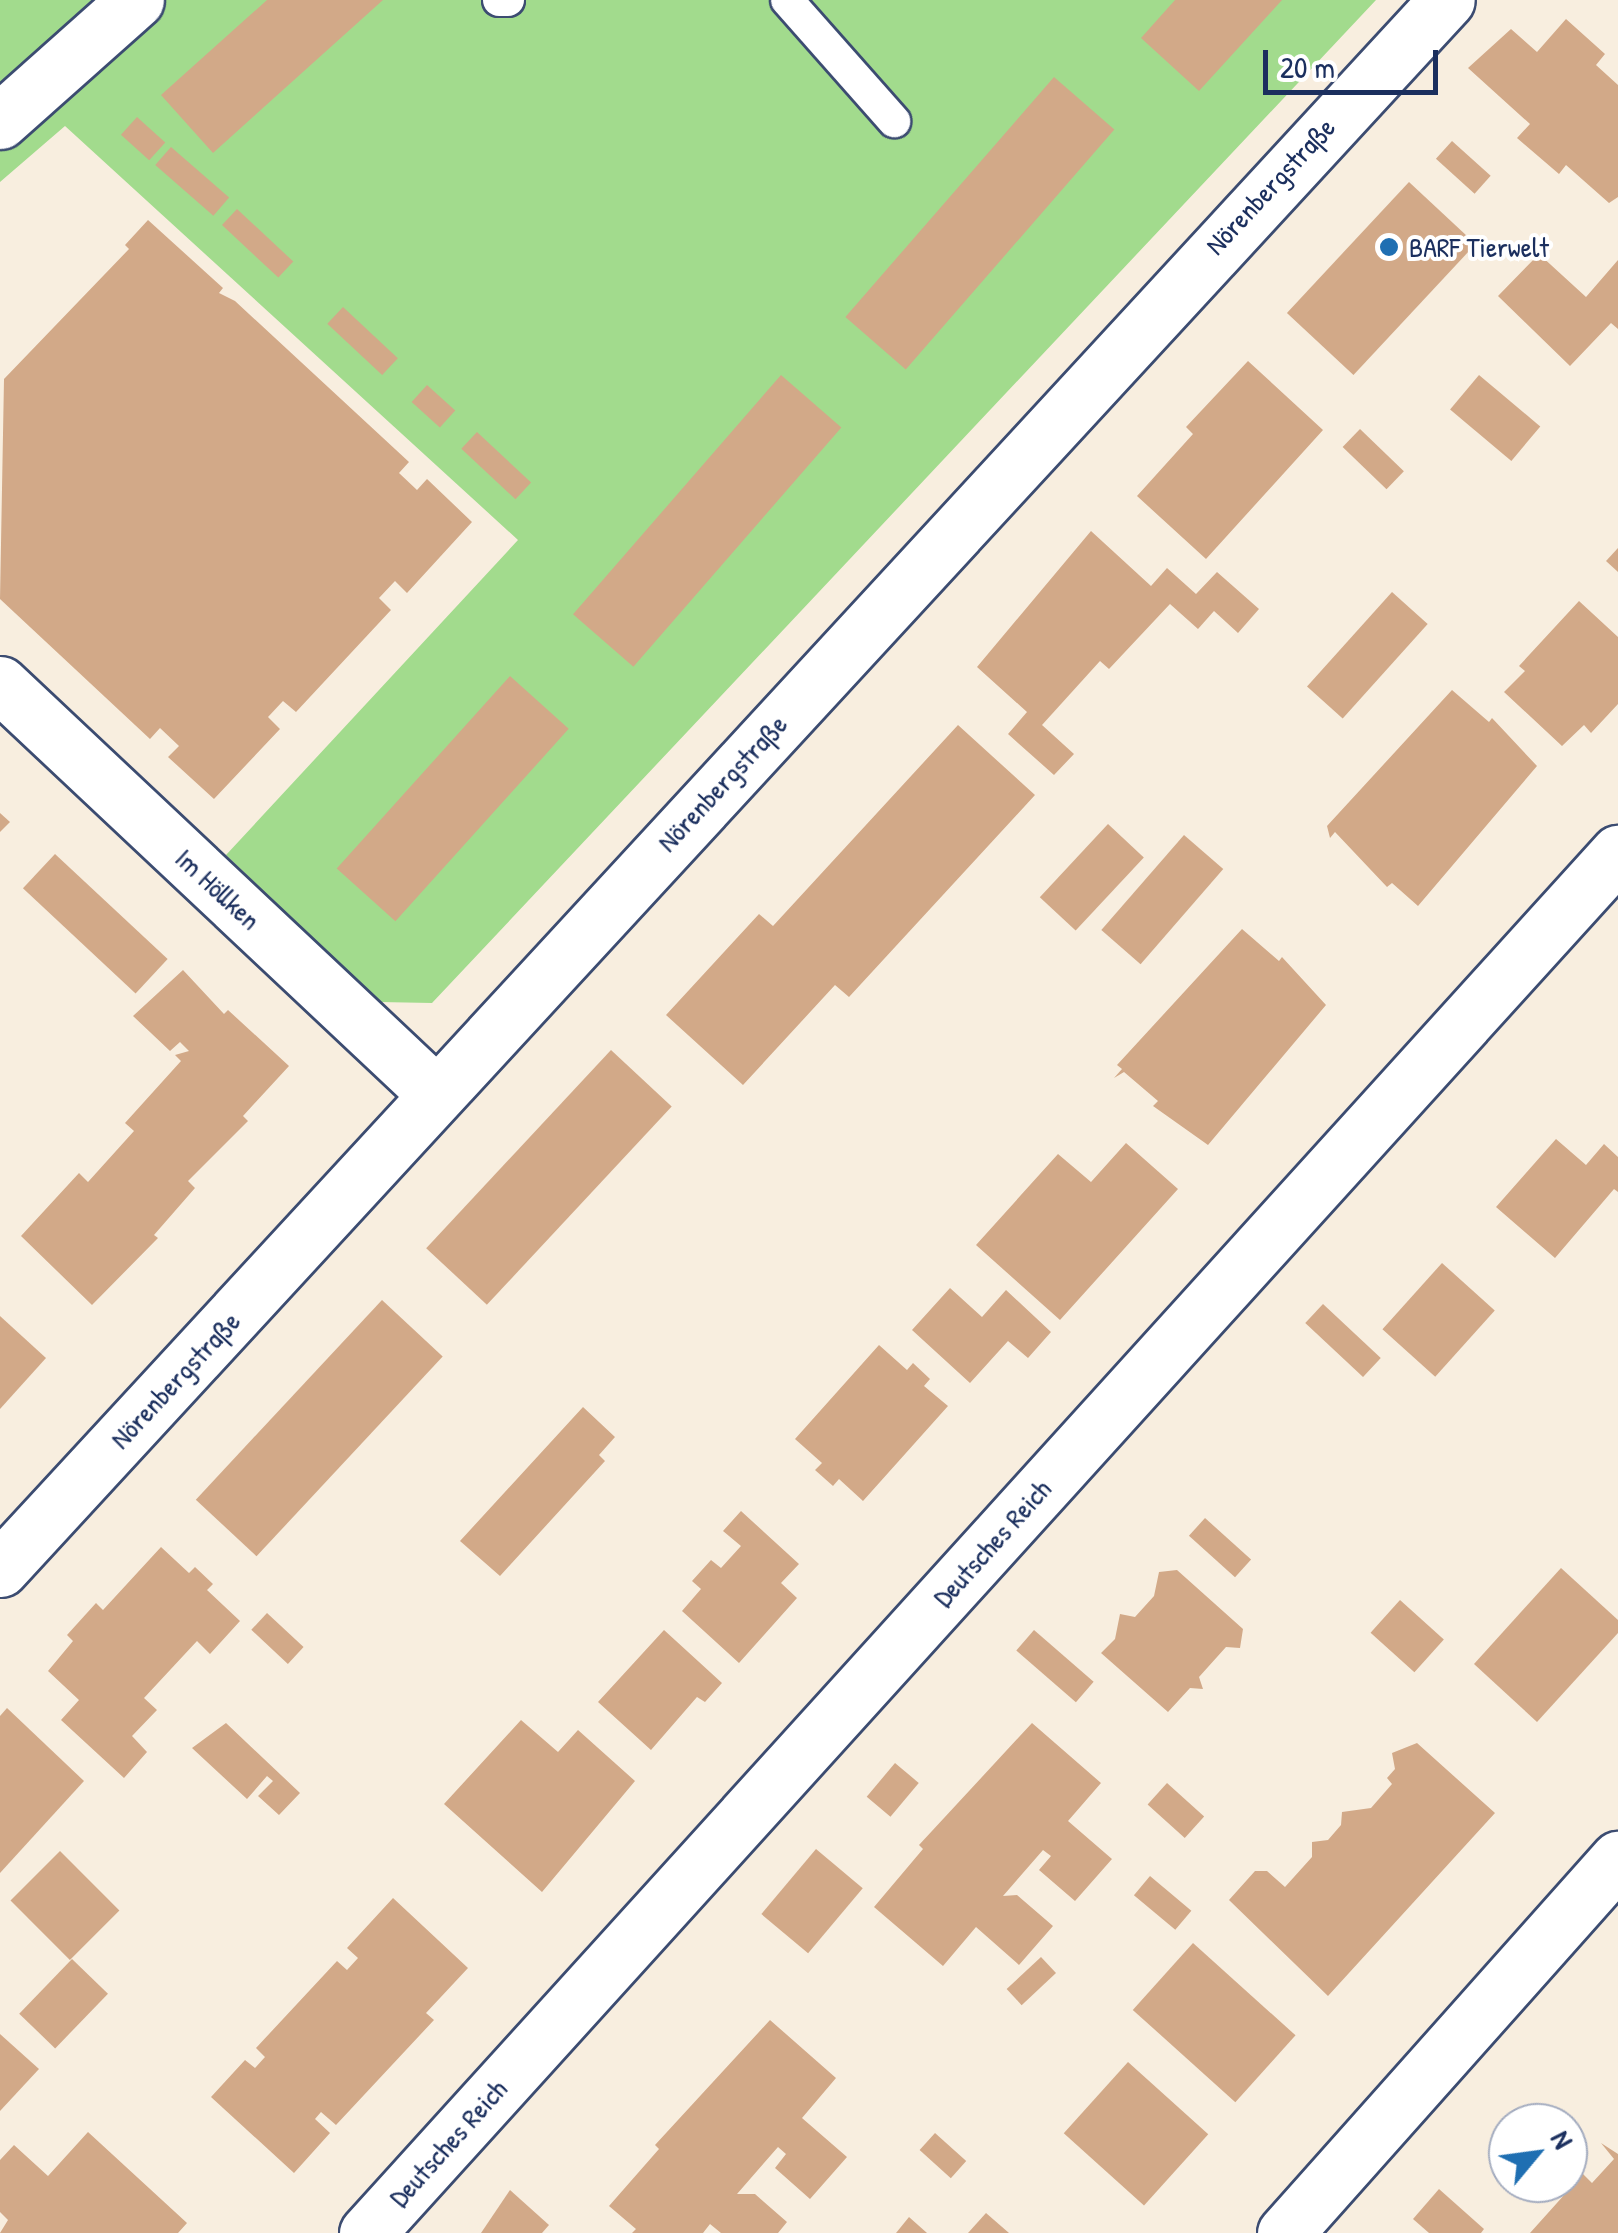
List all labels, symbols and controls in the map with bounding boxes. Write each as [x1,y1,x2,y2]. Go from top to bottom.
scale bar [1268,30,1443,92]
text: 20 m [1280,47,1335,87]
street label: Nörenbergstraße [1198,111,1342,261]
place label: BARF Tierwelt [1409,230,1549,264]
marker: BARF Tierwelt [1378,236,1400,258]
street label: Nörenbergstraße [650,708,794,858]
street label: Im Höllken [169,841,267,937]
street label: Nörenbergstraße [103,1305,247,1455]
street label: Deutsches Reich [926,1472,1058,1614]
street label: Deutsches Reich [382,2072,514,2214]
north arrow [1488,2103,1588,2203]
text: N [1542,2124,1583,2155]

